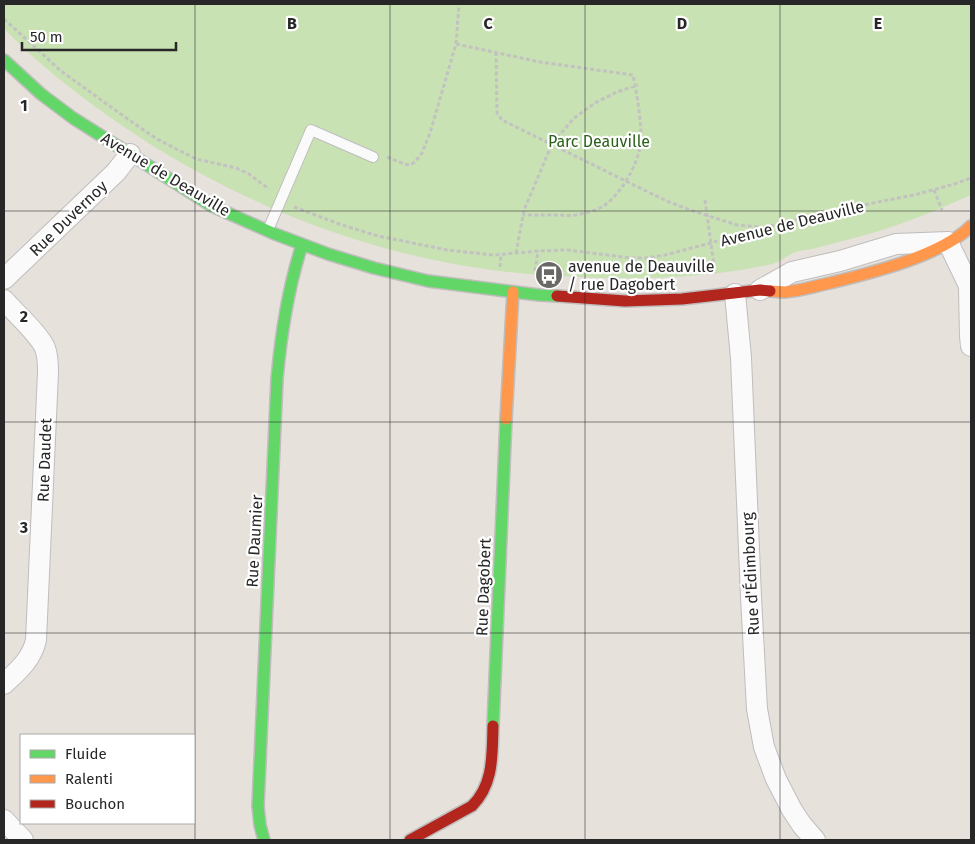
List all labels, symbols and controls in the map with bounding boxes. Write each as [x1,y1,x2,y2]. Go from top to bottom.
text: B [287,14,297,33]
text: C [483,14,493,33]
text: D [677,14,687,33]
text: E [874,14,882,33]
scale bar [22,20,176,52]
text: 50 m [30,28,63,46]
text: 1 [20,96,28,115]
street label: Avenue de Deauville [98,128,234,220]
park label: Parc Deauville [548,132,650,151]
street label: Rue Duvernoy [25,176,111,260]
street label: Avenue de Deauville [718,196,866,251]
place label: avenue de Deauville / rue Dagobert [568,257,714,294]
bus stop icon: avenue de Deauville / rue Dagobert [534,260,564,290]
text: 2 [20,307,28,326]
street label: Rue Daudet [34,417,55,502]
street label: Rue Daumier [243,493,266,588]
street label: Rue d'Édimbourg [737,511,763,636]
text: 3 [19,518,28,537]
street label: Rue Dagobert [472,537,495,636]
legend [20,734,195,824]
text: Fluide [65,745,107,763]
text: Ralenti [65,770,113,788]
text: Bouchon [65,795,125,813]

